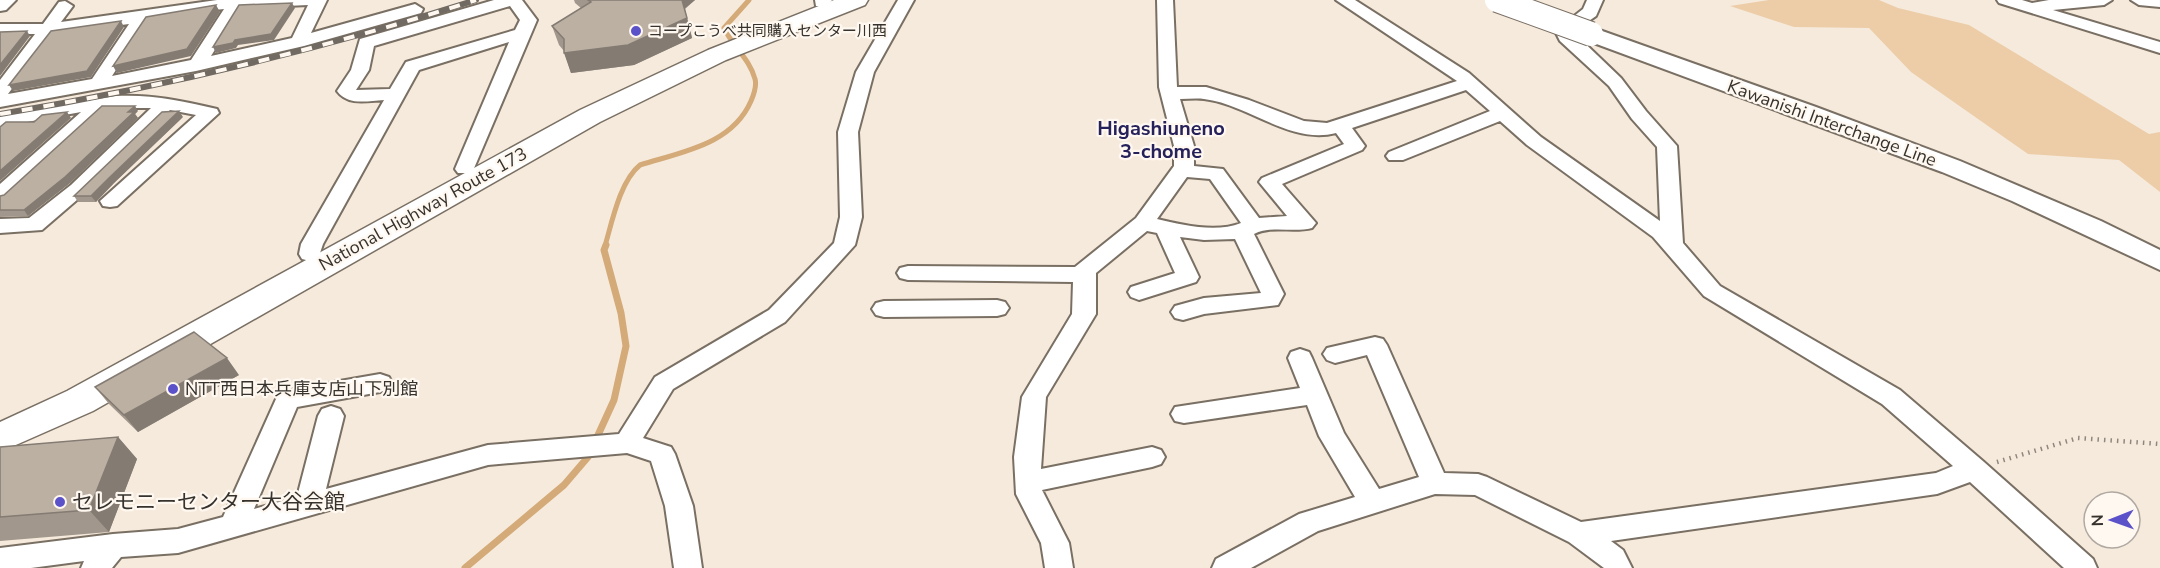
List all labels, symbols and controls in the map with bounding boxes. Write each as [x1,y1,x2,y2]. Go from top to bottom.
place label: コープこうべ共同購入センター川西 [648,21,887,41]
marker: コープこうべ共同購入センター川西 [629,24,643,38]
street label: Kawanishi Interchange Line [1724,74,1940,172]
district label: Higashiuneno 3-chome [1097,115,1225,165]
street label: National Highway Route 173 [315,142,531,276]
place label: NTT西日本兵庫支店山下別館 [185,377,418,401]
marker: NTT西日本兵庫支店山下別館 [166,382,180,396]
place label: セレモニーセンター大谷会館 [72,488,345,516]
north arrow [2082,490,2142,550]
marker: セレモニーセンター大谷会館 [53,495,67,509]
text: N [2087,514,2109,526]

